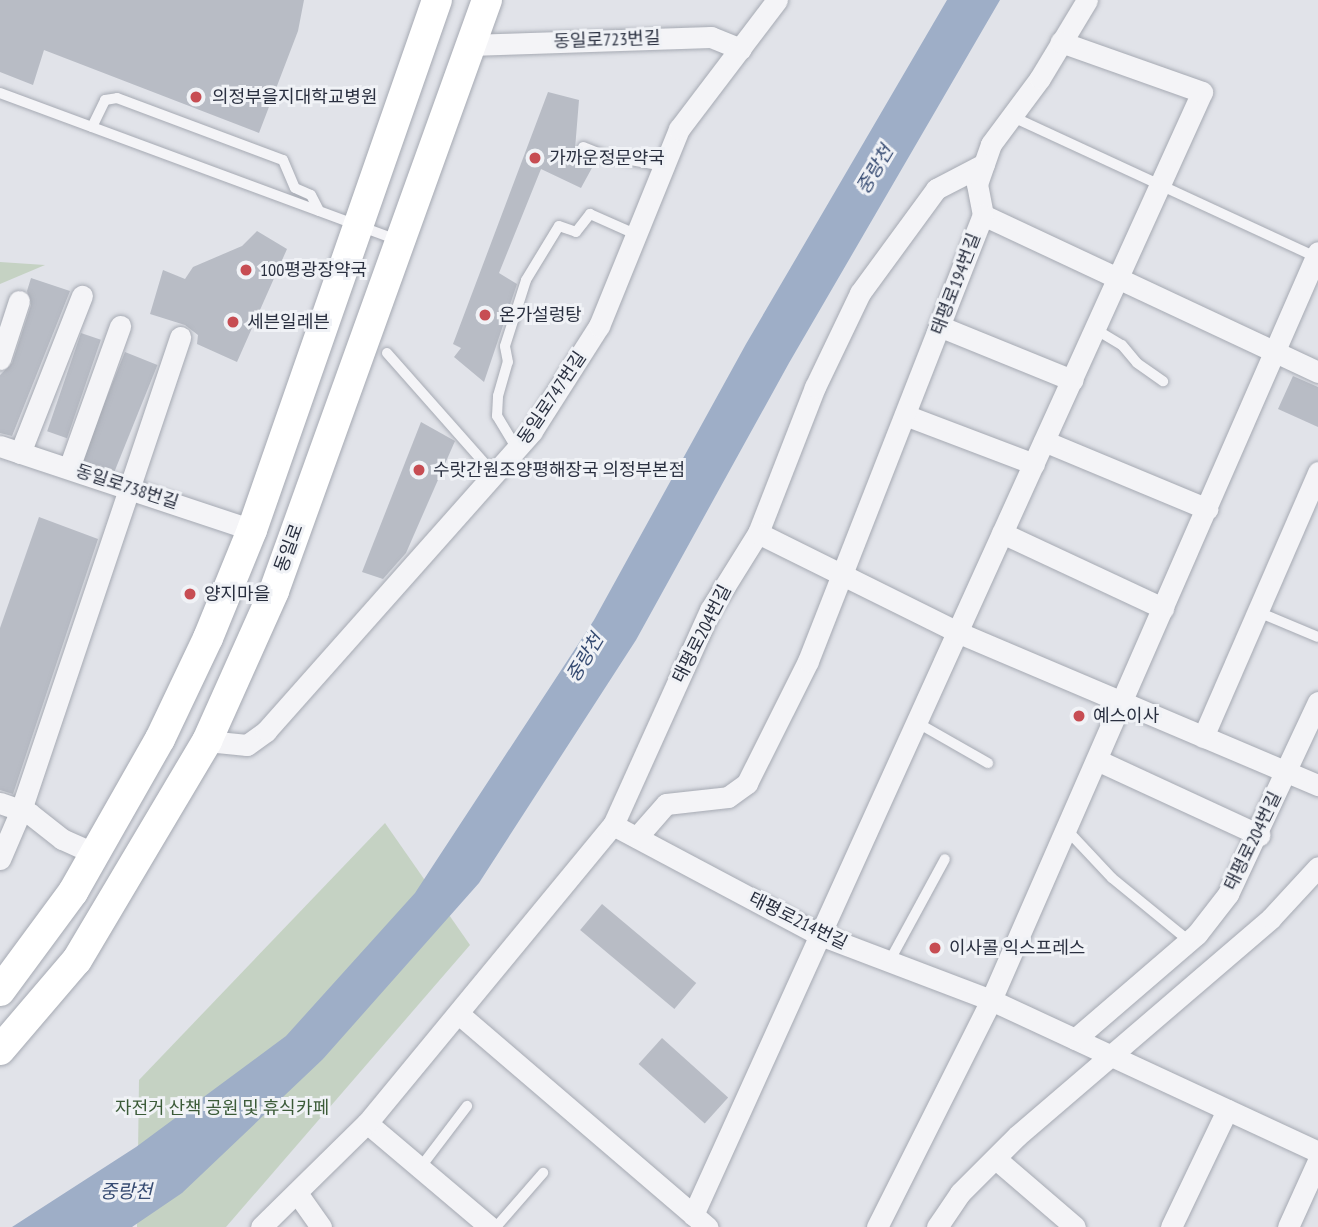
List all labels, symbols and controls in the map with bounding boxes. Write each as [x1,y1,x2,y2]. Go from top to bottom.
street label: 동일로723번길 [553,27,661,53]
place label: 의정부을지대학교병원 [212,86,378,108]
marker: 의정부을지대학교병원 [186,87,206,107]
water label: 중랑천 [852,142,898,198]
place label: 가까운정문약국 [549,147,665,169]
marker: 가까운정문약국 [527,150,543,166]
street label: 태평로194번길 [927,230,985,338]
place label: 100평광장약국 [260,259,367,281]
marker: 100평광장약국 [238,262,254,278]
place label: 온가설렁탕 [499,304,582,326]
marker: 온가설렁탕 [477,307,493,323]
place label: 세븐일레븐 [247,311,330,333]
marker: 세븐일레븐 [225,314,241,330]
street label: 동일로747번길 [513,348,591,448]
place label: 수랏간원조양평해장국 의정부본점 [433,459,685,481]
street label: 동일로738번길 [73,460,181,514]
marker: 수랏간원조양평해장국 의정부본점 [411,462,427,478]
street label: 동일로 [270,521,308,575]
street label: 태평로204번길 [668,581,736,687]
place label: 양지마을 [204,583,270,605]
marker: 양지마을 [182,586,198,602]
water label: 중랑천 [562,630,608,686]
place label: 예스이사 [1093,705,1159,727]
marker: 예스이사 [1071,708,1087,724]
street label: 태평로204번길 [1220,788,1286,894]
street label: 태평로214번길 [745,888,851,954]
place label: 이사콜 익스프레스 [949,937,1085,959]
marker: 이사콜 익스프레스 [927,940,943,956]
park label: 자전거 산책 공원 및 휴식카페 [115,1097,329,1119]
water label: 중랑천 [100,1181,152,1203]

